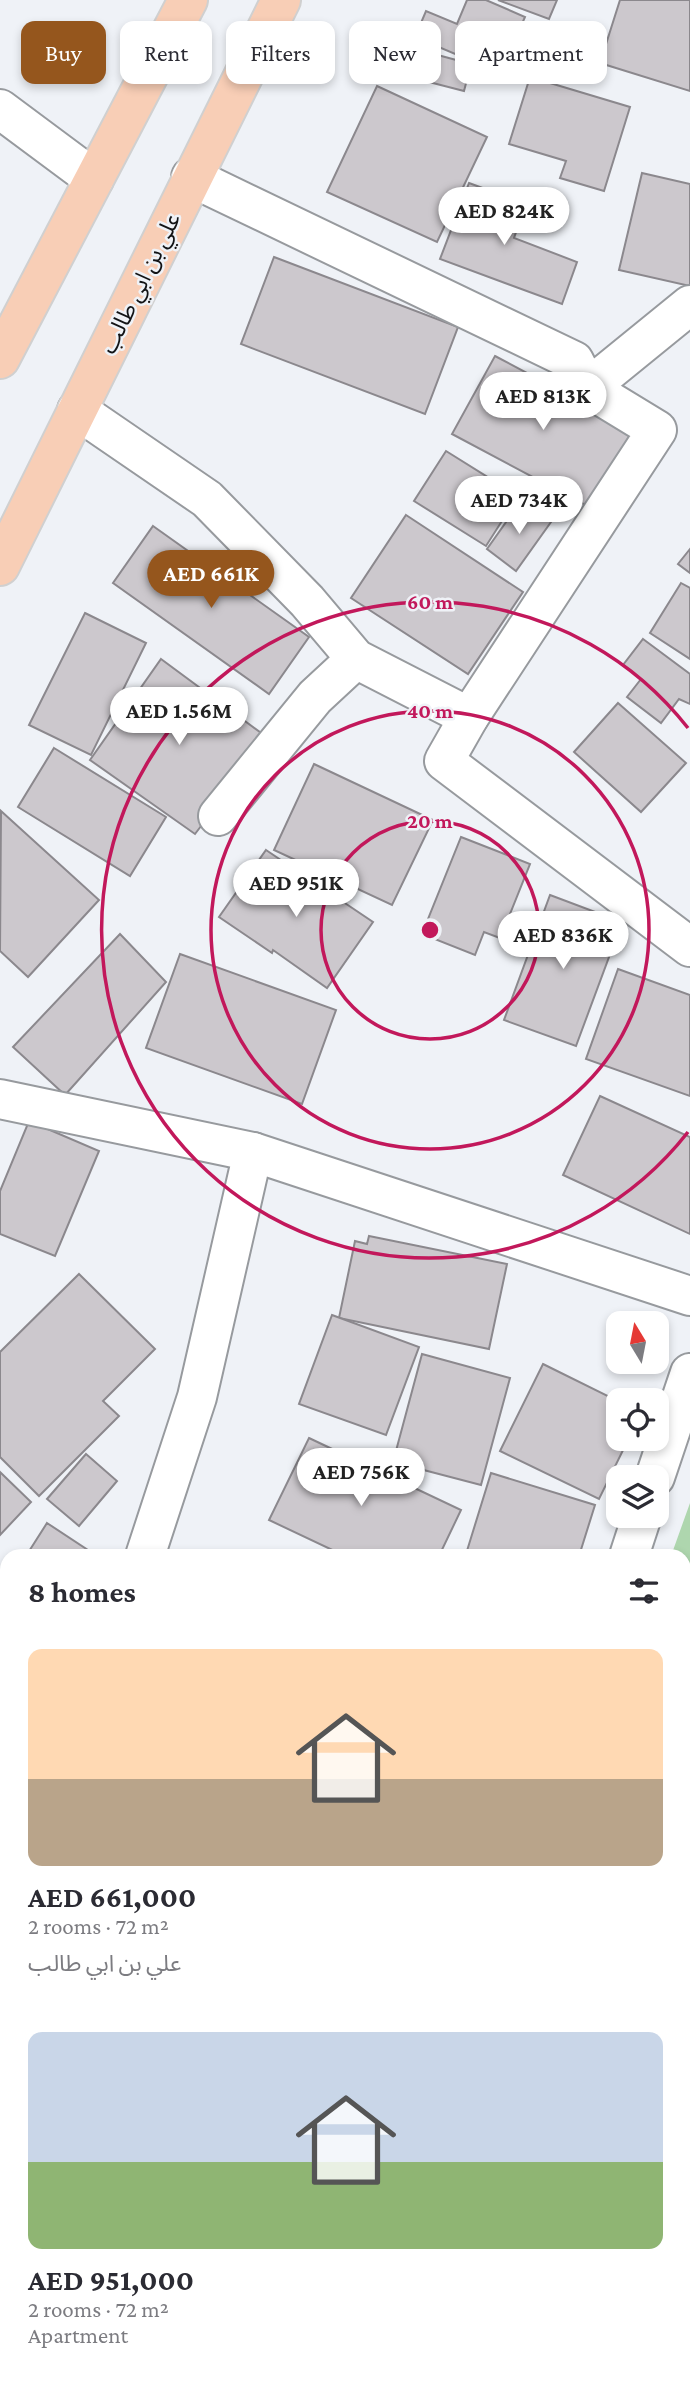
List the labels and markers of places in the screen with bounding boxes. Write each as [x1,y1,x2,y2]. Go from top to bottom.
pin: AED 824K [432,188,576,247]
pin: AED 813K [471,372,615,432]
pin: AED 734K [447,476,591,536]
pin: AED 661K [139,550,283,610]
pin: AED 1.56M [99,688,259,747]
pin: AED 951K [224,860,368,919]
pin: AED 836K [491,912,635,971]
centre of rings [418,918,442,942]
pin: AED 756K [289,1448,433,1508]

